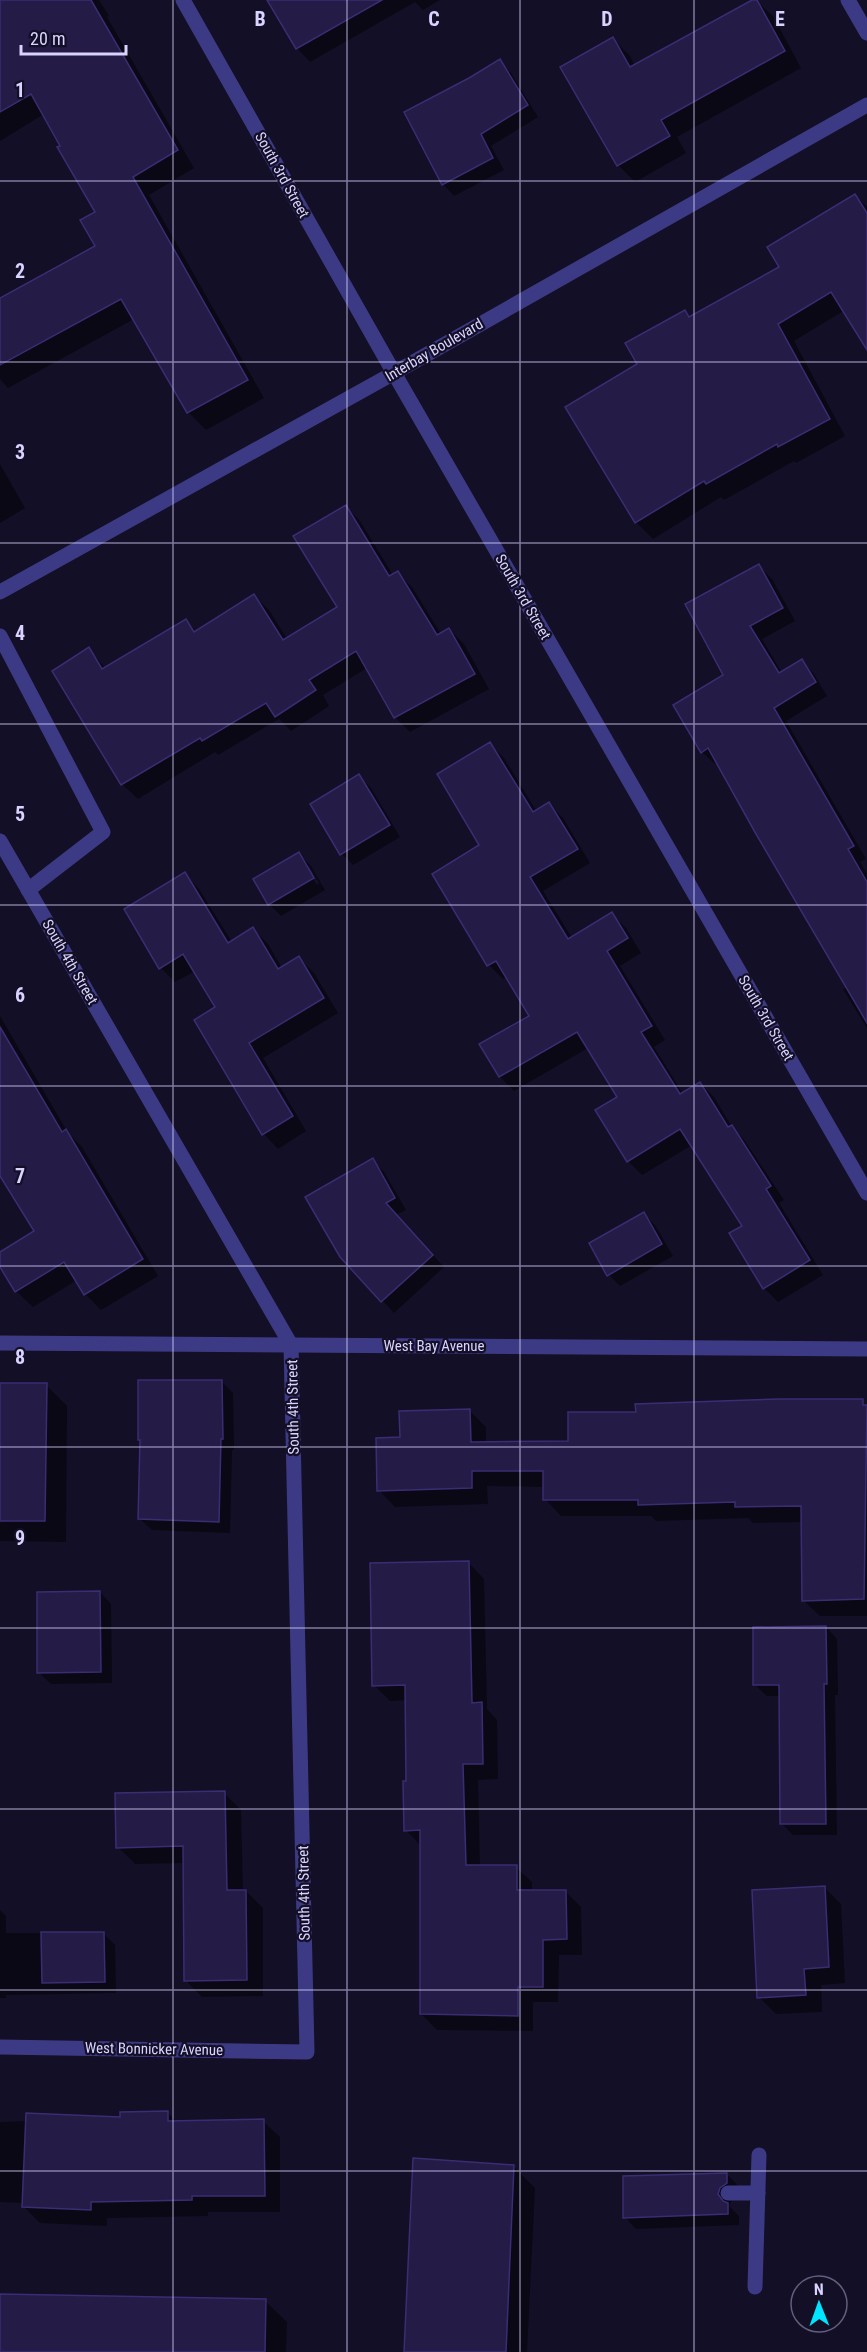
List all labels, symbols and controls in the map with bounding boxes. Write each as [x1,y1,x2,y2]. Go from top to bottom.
text: B [254,7,266,31]
text: C [428,7,440,31]
text: D [601,7,613,31]
text: E [775,7,785,31]
scale bar [21,18,126,56]
text: 20 m [30,28,65,49]
text: 1 [15,78,25,102]
street label: South 3rd Street [251,129,313,221]
text: 2 [15,259,25,283]
street label: Interbay Boulevard [382,315,486,385]
text: 3 [15,440,25,464]
street label: South 3rd Street [491,551,555,643]
text: 4 [15,621,25,645]
text: 5 [15,802,25,826]
street label: South 4th Street [38,916,102,1008]
street label: South 3rd Street [734,972,798,1064]
text: 6 [15,983,25,1007]
text: 7 [15,1164,25,1188]
street label: West Bay Avenue [383,1337,485,1355]
text: 8 [15,1345,25,1369]
street label: South 4th Street [283,1359,303,1455]
text: 9 [15,1526,25,1550]
street label: South 4th Street [294,1845,314,1941]
street label: West Bonnicker Avenue [85,2039,223,2059]
north arrow [789,2274,849,2334]
text: N [814,2280,824,2299]

